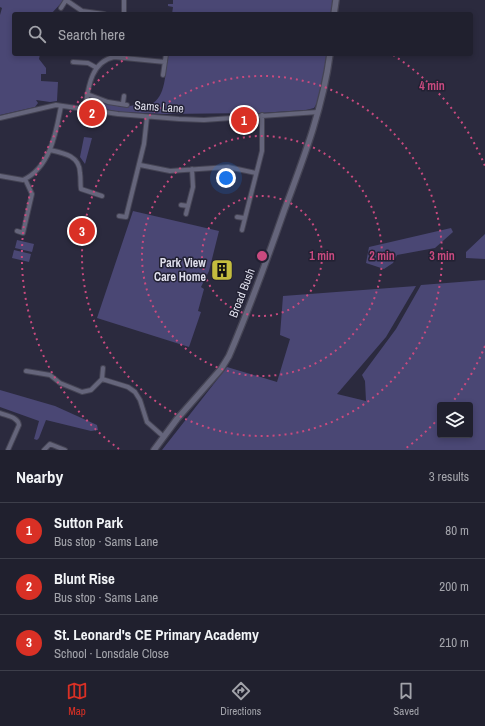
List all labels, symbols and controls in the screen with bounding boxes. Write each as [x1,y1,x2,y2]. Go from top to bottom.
search box [12,12,473,56]
icon: search [26,23,48,45]
text: Search here [58,24,125,45]
text: 4 min [419,78,445,94]
street label: Sams Lane [134,97,184,117]
pin: 2 [79,98,105,128]
pin: 1 [231,105,257,135]
your location [216,168,236,188]
pin: 3 [69,216,95,246]
text: 1 min [309,248,335,264]
text: 2 min [369,248,395,264]
text: 3 min [429,248,455,264]
centre of rings [255,249,269,263]
place label: Park View Care Home [154,255,207,285]
building icon: Park View Care Home [209,257,235,283]
street label: Broad Bush [225,266,259,320]
map controls [437,402,473,438]
button: layers [437,402,473,438]
text: Nearby [16,465,63,488]
text: 3 results [429,468,469,485]
text: Sutton Park [54,512,123,533]
text: 1 [26,522,32,539]
text: 80 m [445,522,469,539]
text: Bus stop · Sams Lane [54,533,158,550]
text: Blunt Rise [54,568,115,589]
text: 2 [26,578,32,595]
text: 200 m [439,578,469,595]
text: Bus stop · Sams Lane [54,589,158,606]
text: St. Leonard's CE Primary Academy [54,624,259,645]
text: 3 [26,634,32,651]
text: 210 m [439,634,469,651]
text: School · Lonsdale Close [54,645,169,662]
tab: Map [66,680,88,718]
tab: Directions [220,680,261,718]
tab: Saved [393,680,419,718]

